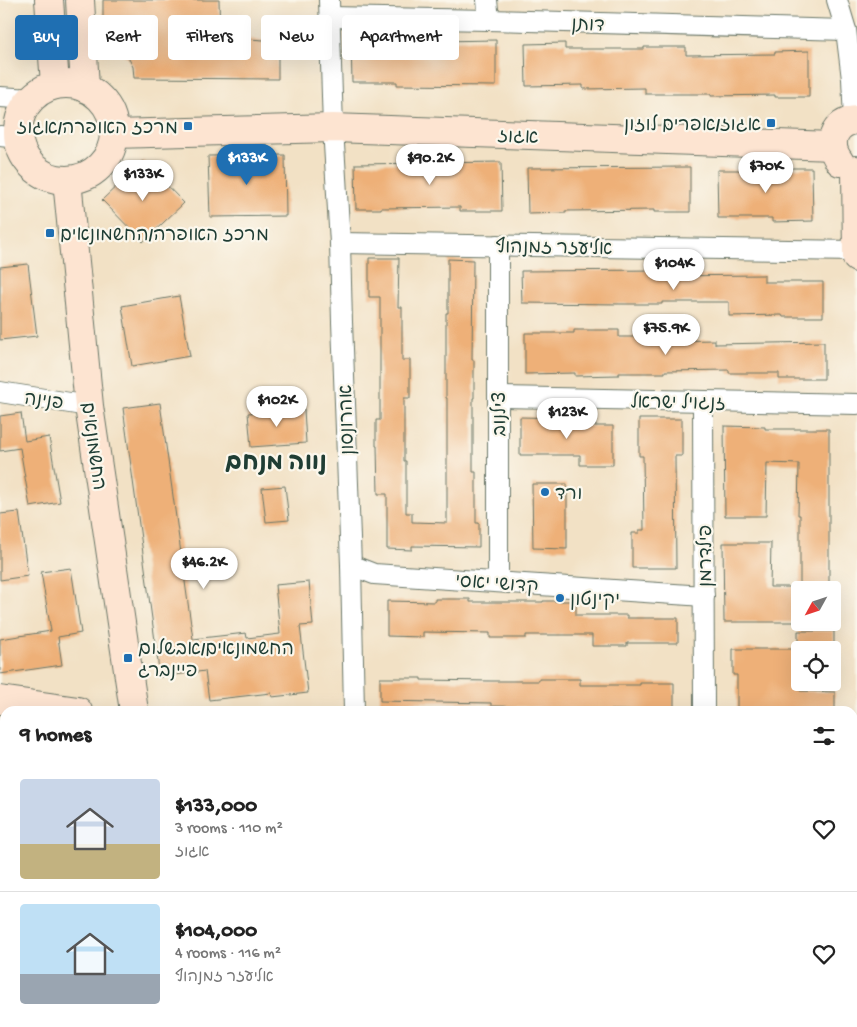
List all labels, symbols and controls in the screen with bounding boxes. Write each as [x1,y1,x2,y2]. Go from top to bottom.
street label: דותן [571,14,605,39]
chip: Buy [15,15,78,60]
chip: Rent [88,15,158,60]
chip: Filters [168,15,251,60]
chip: New [261,15,332,60]
chip: Apartment [342,15,459,60]
place label: אגוז/אפרים לוזון [624,114,761,138]
marker: אגוז/אפרים לוזון [765,117,777,129]
place label: מרכז האופרה/אגוז [17,118,178,141]
marker: מרכז האופרה/אגוז [182,120,194,132]
street label: אגוז [497,126,539,151]
pin: $133K [212,144,282,186]
pin: $90.2K [389,144,471,186]
text: $133K [227,150,267,169]
text: $90.2K [407,150,453,169]
pin: $70K [736,152,796,194]
text: $70K [749,158,783,177]
pin: $133K [108,160,178,202]
text: $133K [123,166,163,185]
place label: מרכז האופרה/החשמונאים [60,225,269,248]
marker: מרכז האופרה/החשמונאים [44,227,56,239]
street label: אליעזר זמנהוף [495,236,613,262]
pin: $104K [639,248,709,291]
text: $104K [654,255,694,274]
pin: $75.9K [625,314,707,356]
text: $75.9K [643,320,689,339]
street label: אהרונסון [336,384,361,456]
pin: $102K [242,386,312,428]
street label: פנינה [22,388,65,417]
street label: זנגויל ישראל [630,391,726,417]
text: $102K [257,392,297,411]
street label: צ'לנוב [489,392,513,436]
pin: $123K [532,398,602,440]
street label: החשמונאים [74,401,109,492]
text: $123K [548,404,586,423]
district label: נווה מנחם [225,450,327,479]
place label: ורד [555,484,582,507]
marker: ורד [539,486,551,498]
street label: פילדרמן [695,525,719,587]
pin: $46.2K [163,548,245,590]
text: $46.2K [182,554,226,573]
street label: קדושי יאסי [454,571,539,600]
north arrow [791,581,841,631]
map controls [791,581,841,691]
place label: יקינטון [570,590,620,613]
marker: יקינטון [554,592,566,604]
place label: החשמונאים/אבשלום פיינברג [138,638,294,684]
button: locate [791,641,841,691]
marker: החשמונאים/אבשלום פיינברג [122,652,134,664]
icon: filters [810,722,838,750]
text: 9 homes [20,724,91,749]
text: $133,000 [175,795,257,820]
icon: home [60,799,120,859]
icon: heart [810,815,838,843]
text: 3 rooms · 110 m² [175,820,283,839]
text: אגוז [175,844,210,863]
text: $104,000 [175,920,257,945]
icon: home [60,924,120,984]
icon: heart [810,940,838,968]
text: 4 rooms · 116 m² [175,945,281,964]
text: אליעזר זמנהוף [175,969,274,988]

